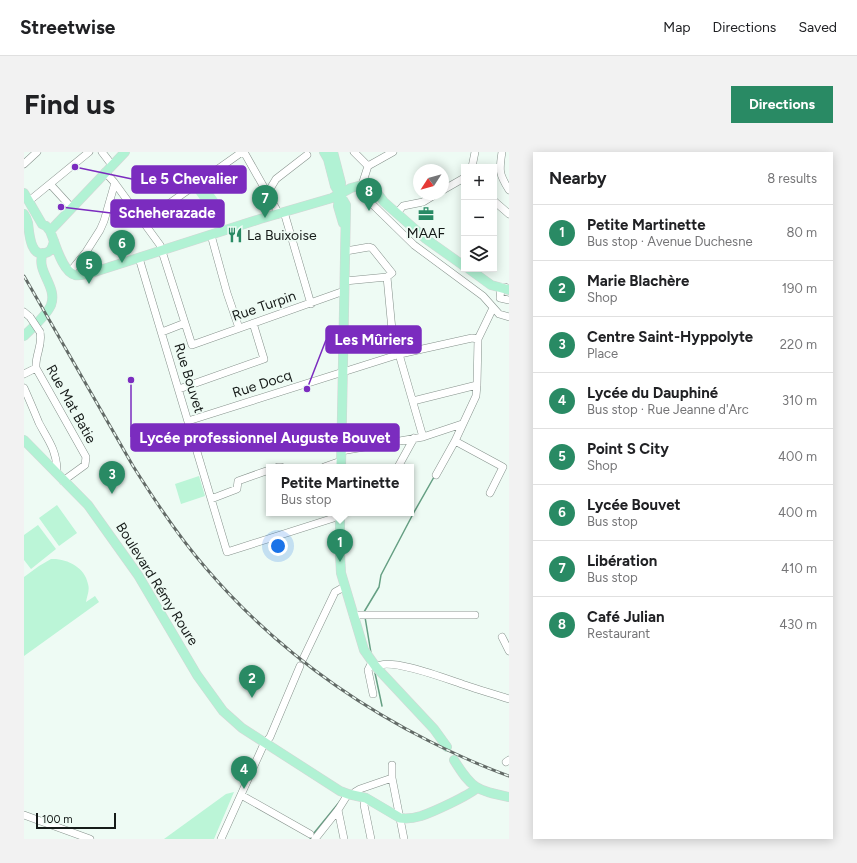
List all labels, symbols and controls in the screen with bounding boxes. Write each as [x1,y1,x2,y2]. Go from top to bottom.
text: Streetwise [20,16,115,39]
text: Map [663,19,691,36]
text: Directions [713,19,776,36]
text: Saved [798,19,837,36]
button: Directions [731,86,833,123]
text: Find us [24,87,115,121]
north arrow [413,164,449,200]
map controls [461,164,497,272]
button: + [461,164,497,200]
callout: Le 5 Chevalier [132,166,246,193]
text: Nearby [549,168,607,188]
text: Le 5 Chevalier [140,170,238,188]
text: 8 results [767,171,817,186]
pin: 8 [356,178,382,211]
pin: 7 [252,185,278,218]
callout: Scheherazade [111,200,224,227]
button: − [461,200,497,236]
text: Scheherazade [118,204,216,222]
office icon: MAAF [417,205,435,223]
text: Petite Martinette [587,216,706,234]
place label: MAAF [407,225,446,242]
text: 1 [559,225,565,240]
text: 80 m [786,225,817,240]
restaurant icon: La Buixoise [226,226,244,244]
place label: La Buixoise [247,227,317,244]
pin: 6 [109,230,135,263]
text: Bus stop · Avenue Duchesne [587,234,753,249]
button: layers [461,236,497,272]
pin: 5 [76,251,102,284]
text: Marie Blachère [587,272,689,290]
text: 2 [558,281,566,296]
text: 190 m [782,281,817,296]
street label: Rue Turpin [230,287,298,325]
text: Shop [587,290,617,305]
callout: Les Mûriers [326,326,421,353]
text: Centre Saint-Hyppolyte [587,328,753,346]
text: Les Mûriers [335,331,413,349]
text: 3 [558,337,566,352]
text: 220 m [780,337,817,352]
street label: Rue Bouvet [170,341,208,415]
text: Place [587,346,618,361]
street label: Rue Mat Batie [42,362,100,447]
street label: Rue Docq [230,366,294,402]
text: Lycée du Dauphiné [587,384,718,402]
text: 4 [558,393,566,408]
text: 310 m [782,393,817,408]
text: Bus stop · Rue Jeanne d'Arc [587,402,749,417]
callout: Lycée professionnel Auguste Bouvet [131,424,399,451]
text: Lycée professionnel Auguste Bouvet [139,429,391,447]
text: Point S City [587,440,669,458]
text: 5 [558,449,566,464]
text: 400 m [778,449,817,464]
text: Shop [587,458,617,473]
pin: 3 [99,461,125,494]
popup [266,464,414,516]
text: Petite Martinette [281,474,399,492]
text: Bus stop [281,492,331,507]
text: Lycée Bouvet [587,496,680,514]
text: 6 [558,505,566,520]
text: 400 m [778,505,817,520]
text: Bus stop [587,514,638,529]
street label: Boulevard Rémy Roure [112,519,202,649]
pin: 1 [327,529,353,562]
your location [268,536,288,556]
text: Libération [587,552,657,570]
text: 7 [558,561,566,576]
text: 410 m [781,561,817,576]
text: Bus stop [587,570,638,585]
text: Café Julian [587,608,664,626]
text: 8 [558,617,566,632]
text: 430 m [779,617,817,632]
text: Restaurant [587,626,650,641]
pin: 2 [239,665,265,698]
pin: 4 [231,756,257,789]
scale bar [36,811,116,830]
text: 100 m [42,813,73,826]

